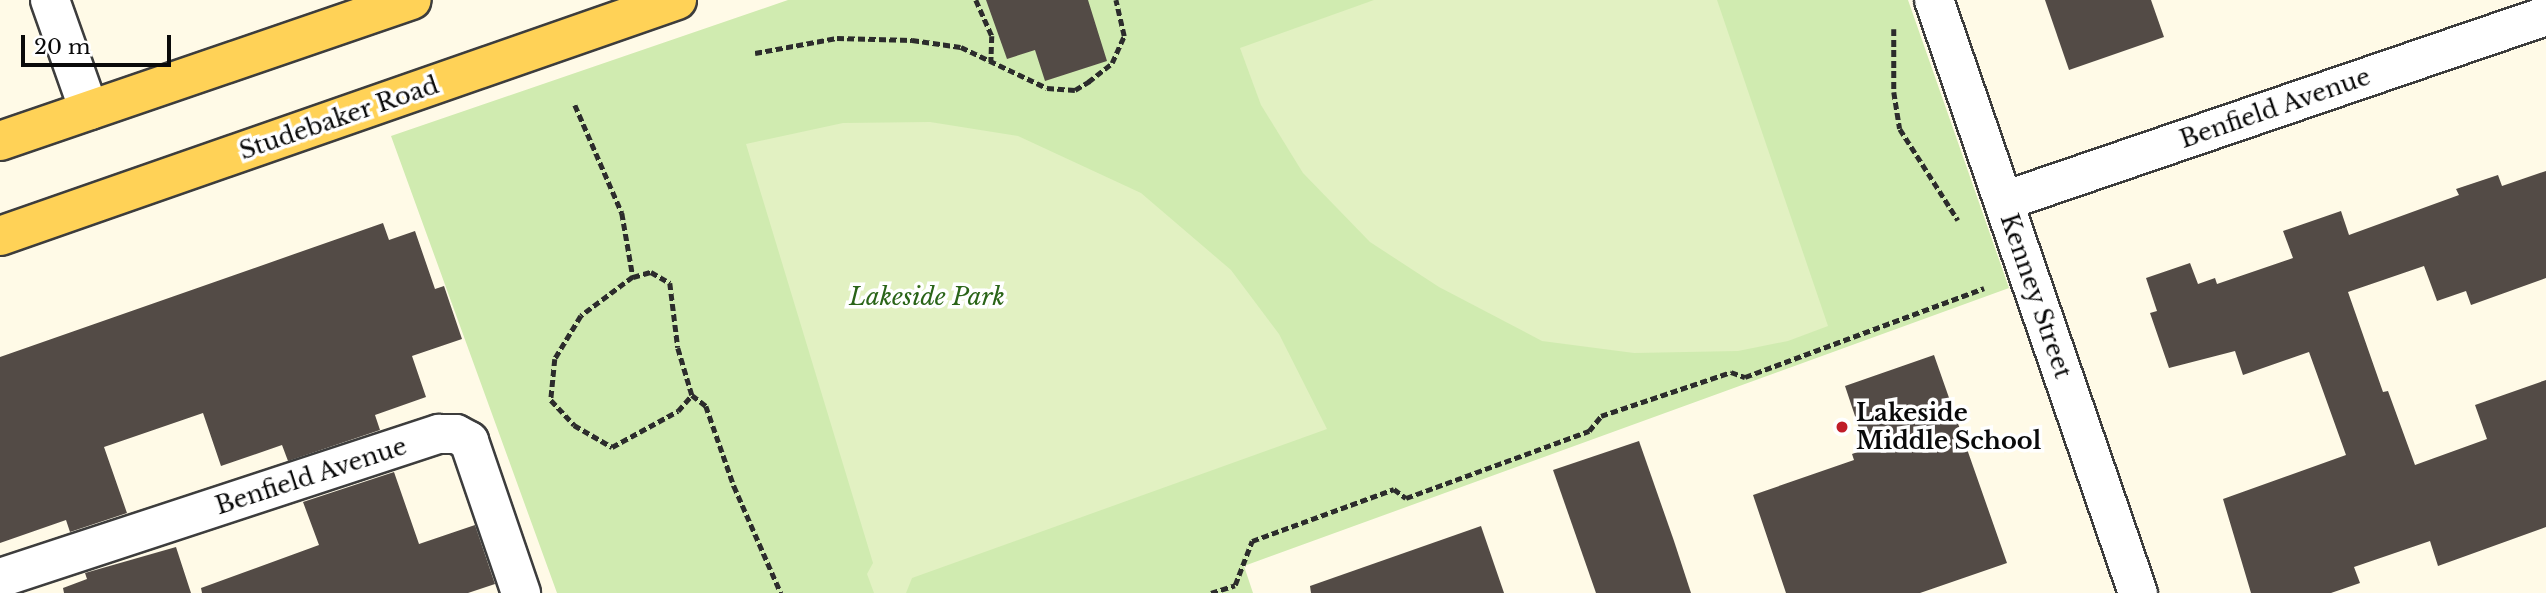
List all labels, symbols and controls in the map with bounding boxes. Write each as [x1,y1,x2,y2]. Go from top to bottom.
scale bar [24,21,175,65]
text: 20 m [34,34,91,60]
street label: Benfield Avenue [2176,62,2374,154]
street label: Studebaker Road [235,70,443,166]
street label: Kenney Street [1994,210,2078,382]
park label: Lakeside Park [849,283,1005,311]
place label: Lakeside Middle School [1856,399,2041,455]
marker: Lakeside Middle School [1834,419,1850,435]
street label: Benfield Avenue [211,431,411,521]

